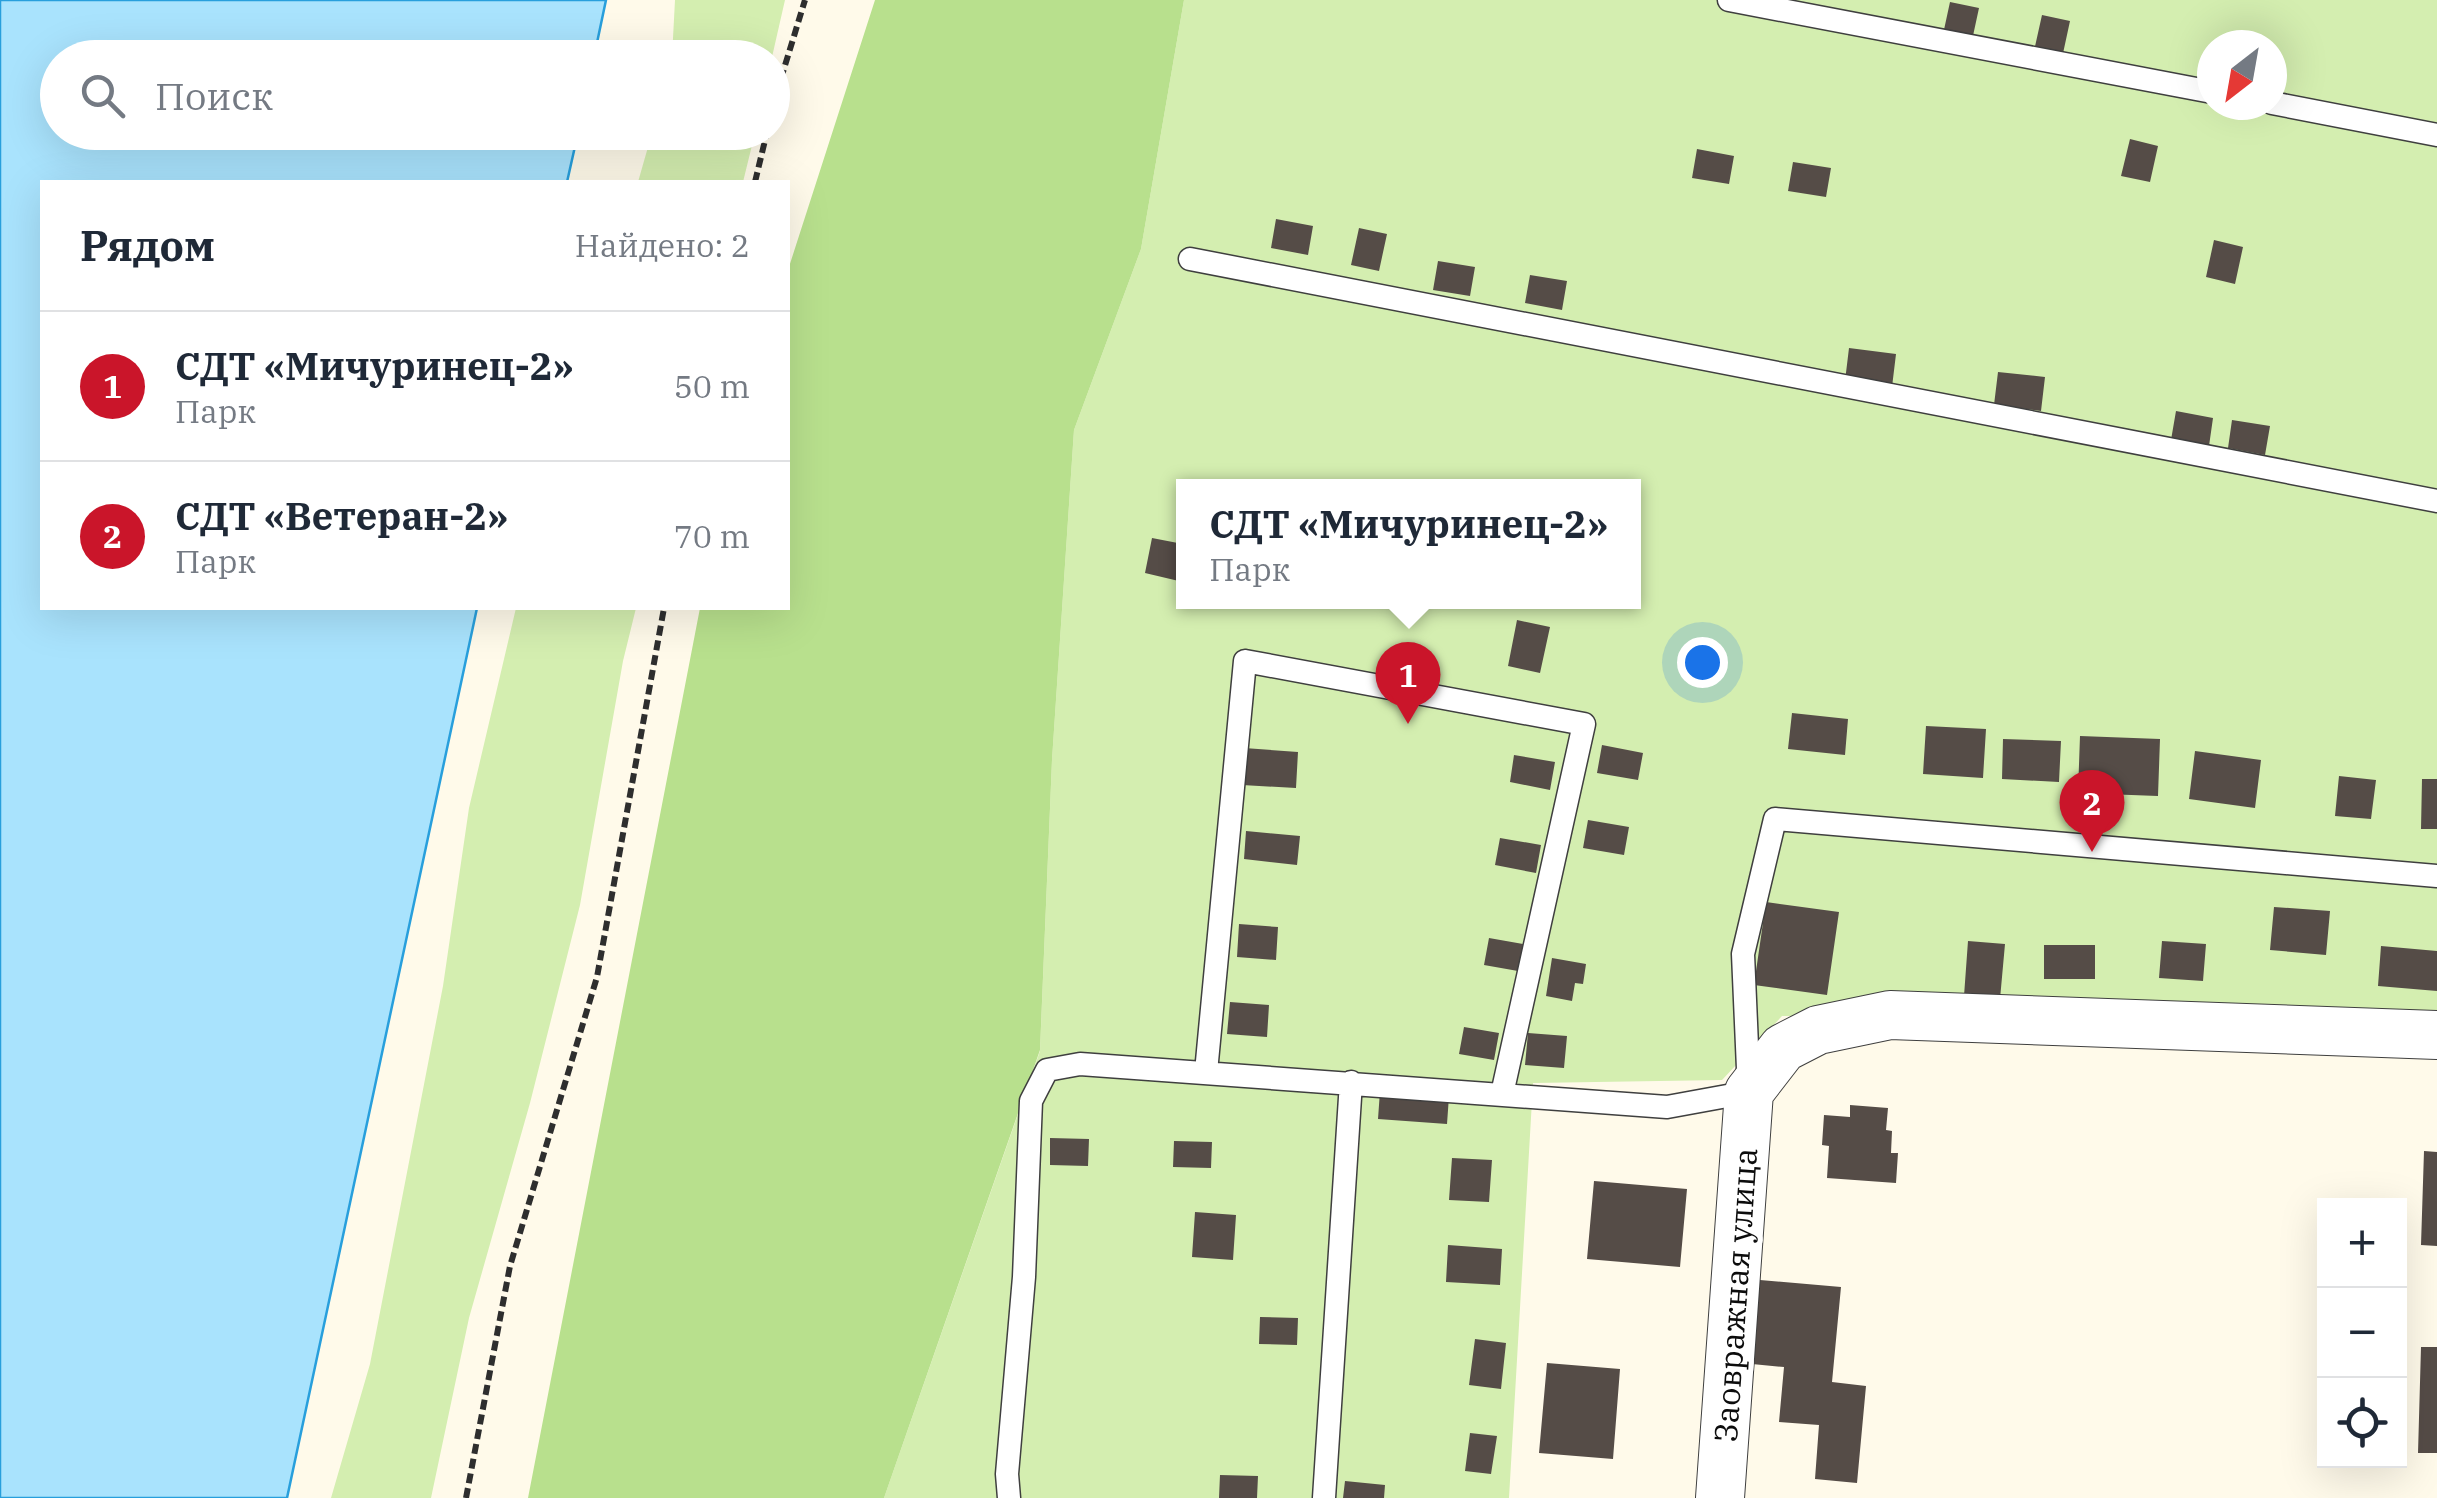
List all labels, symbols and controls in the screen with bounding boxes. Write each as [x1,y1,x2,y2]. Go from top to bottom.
north arrow [2197,30,2287,120]
search box [40,40,790,150]
icon: search [75,68,130,123]
text: Поиск [155,71,273,120]
text: Рядом [80,218,215,273]
text: Найдено: 2 [575,224,750,266]
text: СДТ «Мичуринец-2» [175,341,573,390]
text: 1 [103,365,122,407]
text: 50 m [674,365,750,407]
text: Парк [175,390,256,432]
popup [1176,479,1641,609]
text: СДТ «Ветеран-2» [175,491,508,540]
text: СДТ «Мичуринец-2» [1209,499,1608,548]
text: 2 [103,515,122,557]
text: 70 m [674,515,750,557]
text: Парк [175,540,256,582]
text: Парк [1209,548,1290,590]
your location [1677,637,1728,688]
pin: 1 [1376,642,1440,724]
pin: 2 [2060,770,2124,852]
street label: Заовражная улица [1704,1146,1766,1444]
map controls [2317,1198,2407,1468]
button: + [2317,1198,2407,1288]
button: − [2317,1288,2407,1378]
button: locate [2317,1378,2407,1468]

